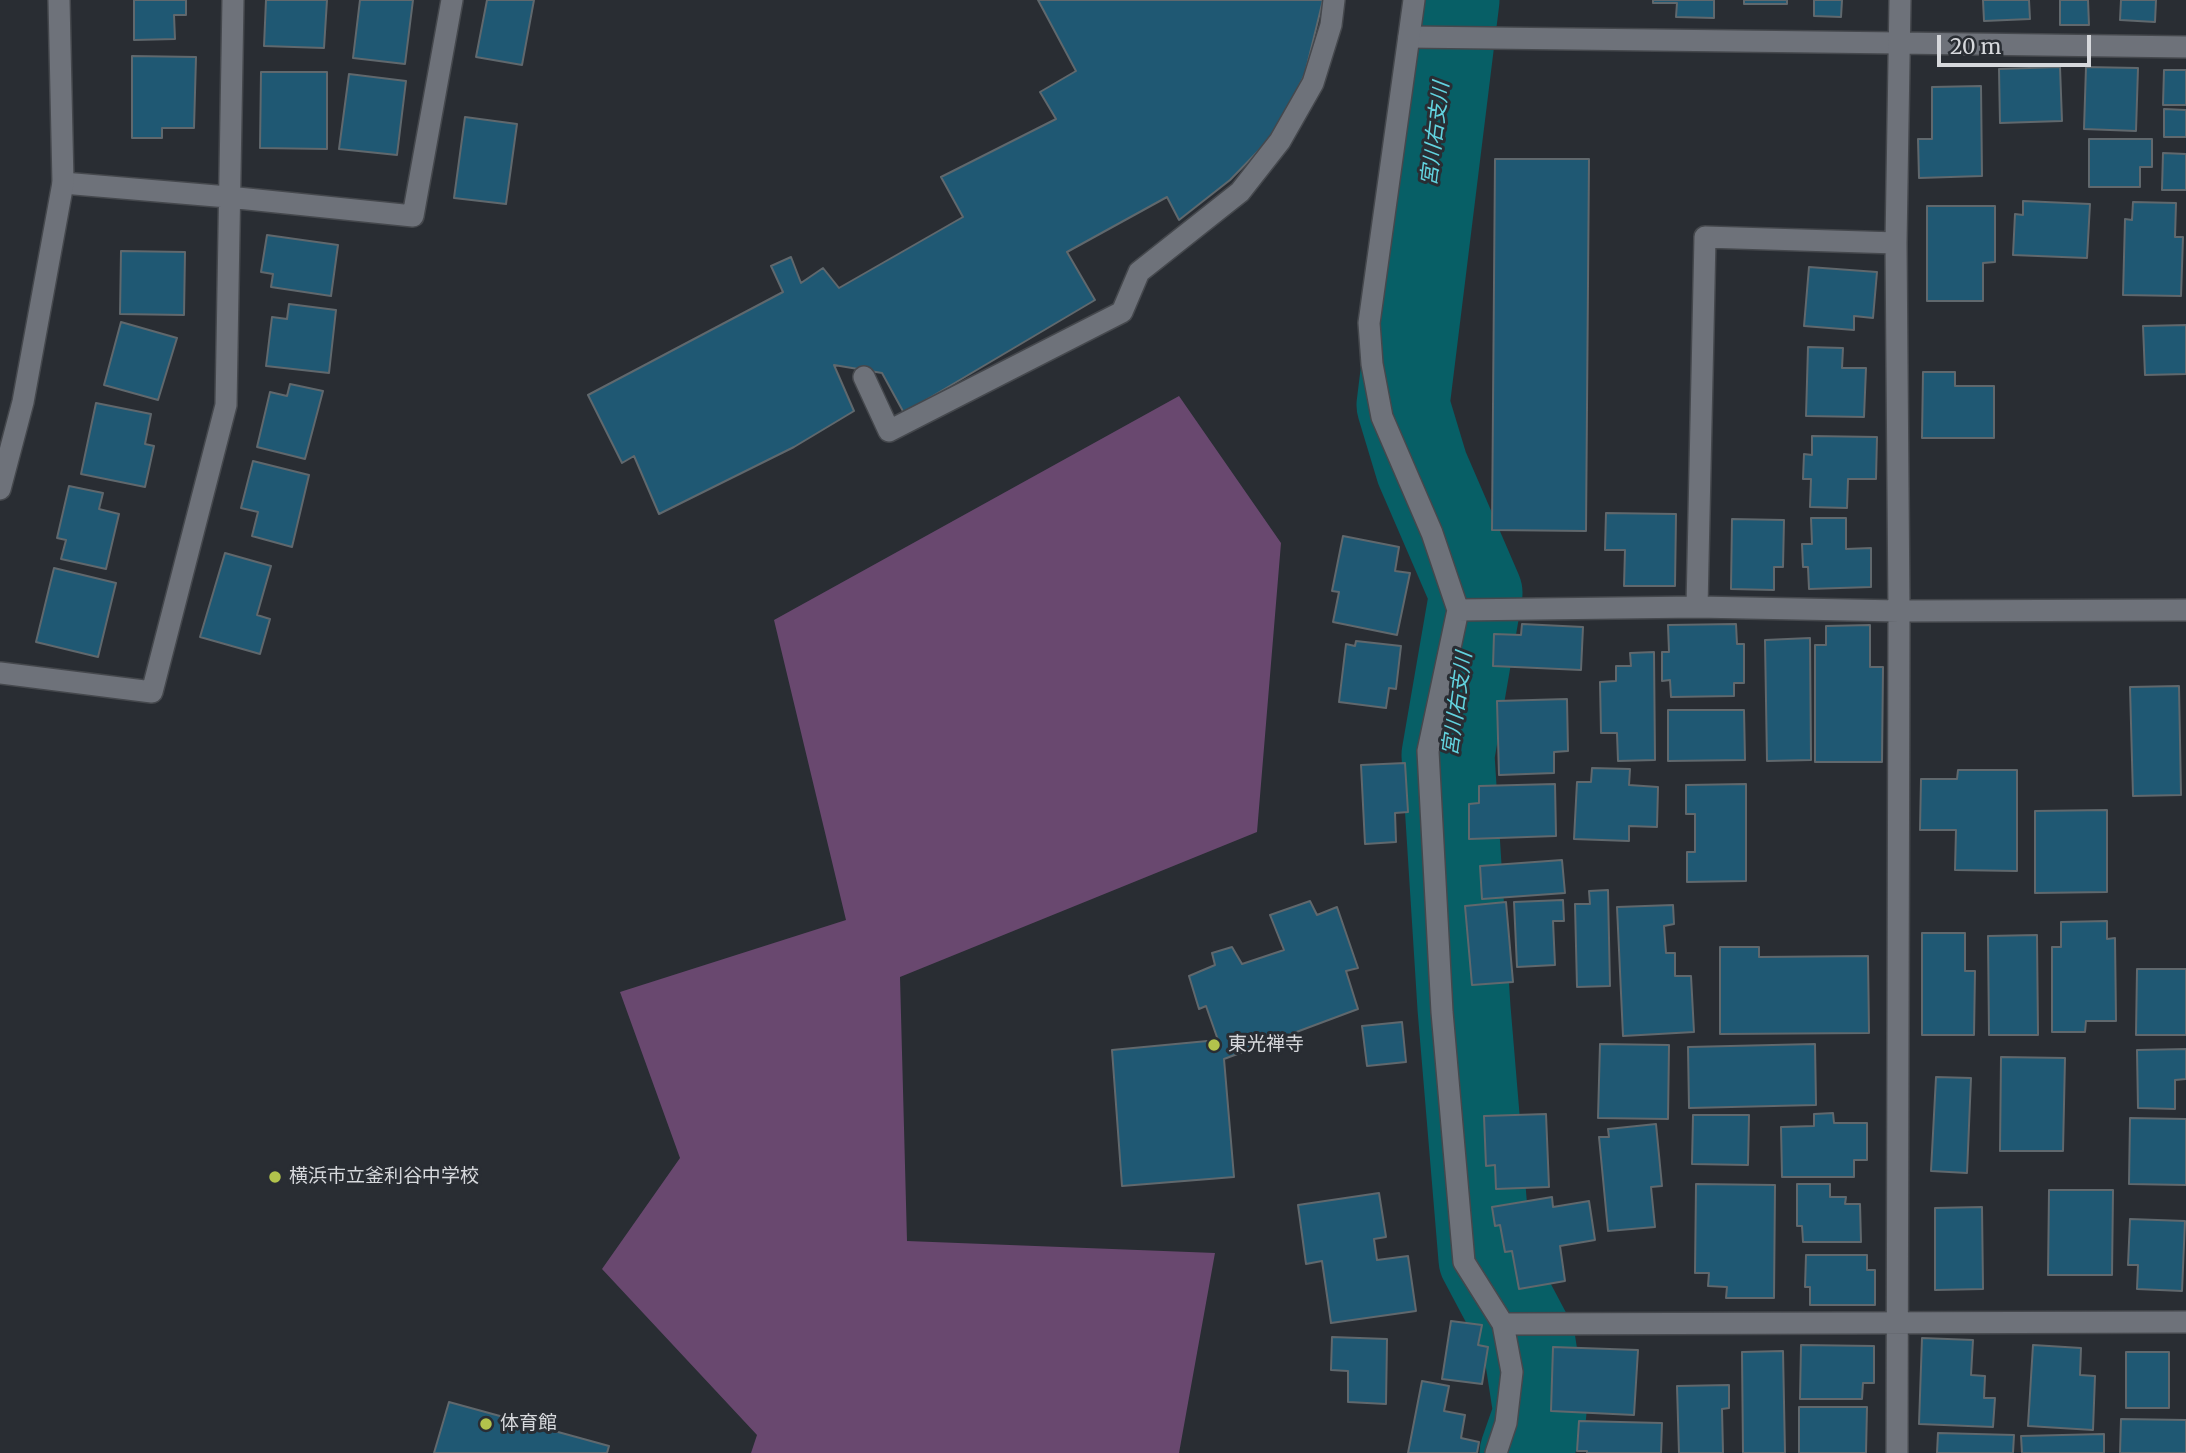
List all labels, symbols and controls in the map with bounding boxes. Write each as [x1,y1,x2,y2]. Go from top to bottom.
scale bar [1941,21,2095,65]
text: 20 m [1950,33,2001,60]
water label: 宮川右支川 [1417,80,1455,188]
water label: 宮川右支川 [1438,650,1478,758]
place label: 東光禅寺 [1228,1034,1304,1056]
marker: 東光禅寺 [1206,1037,1222,1053]
place label: 横浜市立釜利谷中学校 [289,1166,479,1188]
marker: 横浜市立釜利谷中学校 [267,1169,283,1185]
place label: 体育館 [500,1413,557,1435]
marker: 体育館 [478,1416,494,1432]

